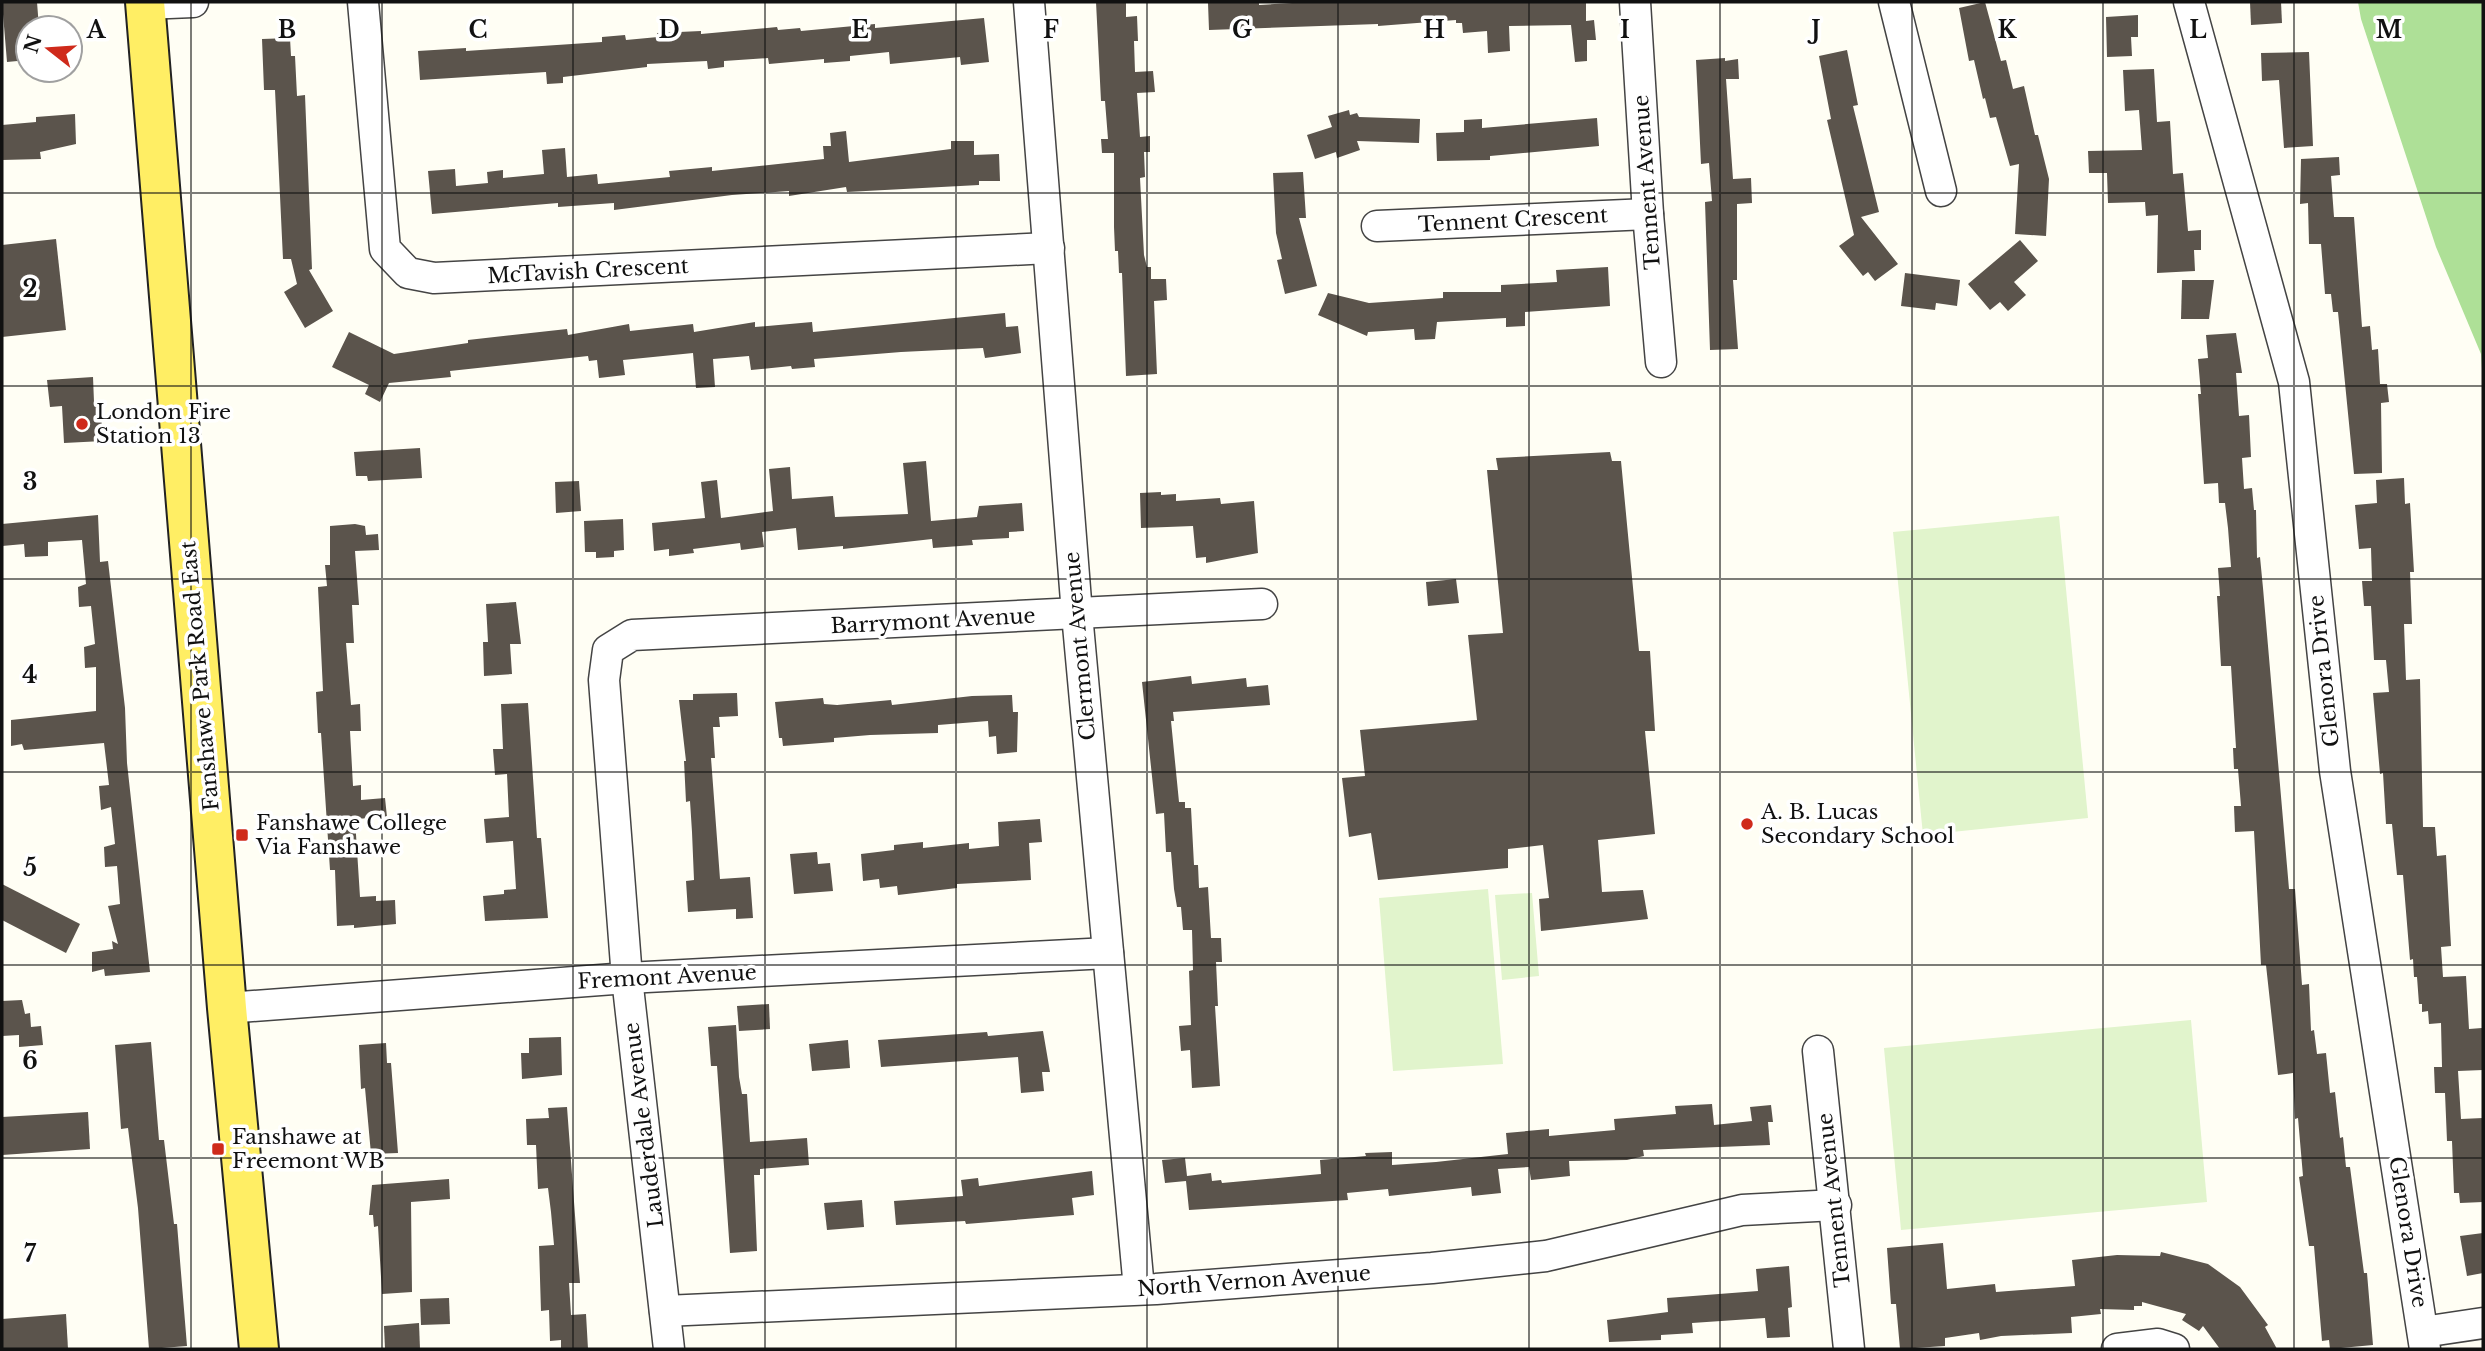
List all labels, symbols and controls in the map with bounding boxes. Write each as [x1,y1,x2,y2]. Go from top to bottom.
north arrow [14,14,84,84]
text: A [86,16,107,44]
text: B [278,16,296,44]
text: C [469,16,487,44]
text: D [658,16,680,44]
text: E [851,16,869,44]
text: F [1043,16,1059,44]
text: G [1232,16,1252,44]
text: H [1423,16,1445,44]
text: I [1620,16,1630,44]
text: J [1807,16,1821,44]
text: K [1998,16,2018,44]
text: L [2189,16,2207,44]
text: M [2376,16,2402,44]
text: N [20,32,47,56]
street label: Tennent Avenue [1628,94,1666,270]
street label: Tennent Crescent [1417,202,1609,238]
street label: McTavish Crescent [487,253,689,289]
text: 2 [23,275,37,303]
place label: London Fire Station 13 [96,399,231,449]
marker: London Fire Station 13 [74,416,90,432]
text: 3 [23,468,37,496]
street label: Fanshawe Park Road East [175,540,225,812]
street label: Clermont Avenue [1059,550,1101,742]
street label: Glenora Drive [2303,594,2345,748]
street label: Barrymont Avenue [830,603,1036,639]
text: 4 [22,661,38,689]
place label: A. B. Lucas Secondary School [1760,799,1954,849]
place label: Fanshawe College Via Fanshawe [255,810,447,860]
marker: A. B. Lucas Secondary School [1739,816,1755,832]
marker: Fanshawe College Via Fanshawe [234,827,250,843]
text: 5 [23,854,37,882]
street label: Fremont Avenue [577,959,757,995]
street label: Lauderdale Avenue [618,1021,670,1229]
text: 6 [22,1047,38,1075]
street label: Tennent Avenue [1812,1112,1856,1288]
place label: Fanshawe at Freemont WB [232,1124,384,1174]
marker: Fanshawe at Freemont WB [210,1141,226,1157]
street label: Glenora Drive [2383,1155,2433,1309]
text: 7 [24,1240,37,1268]
street label: North Vernon Avenue [1136,1260,1372,1302]

